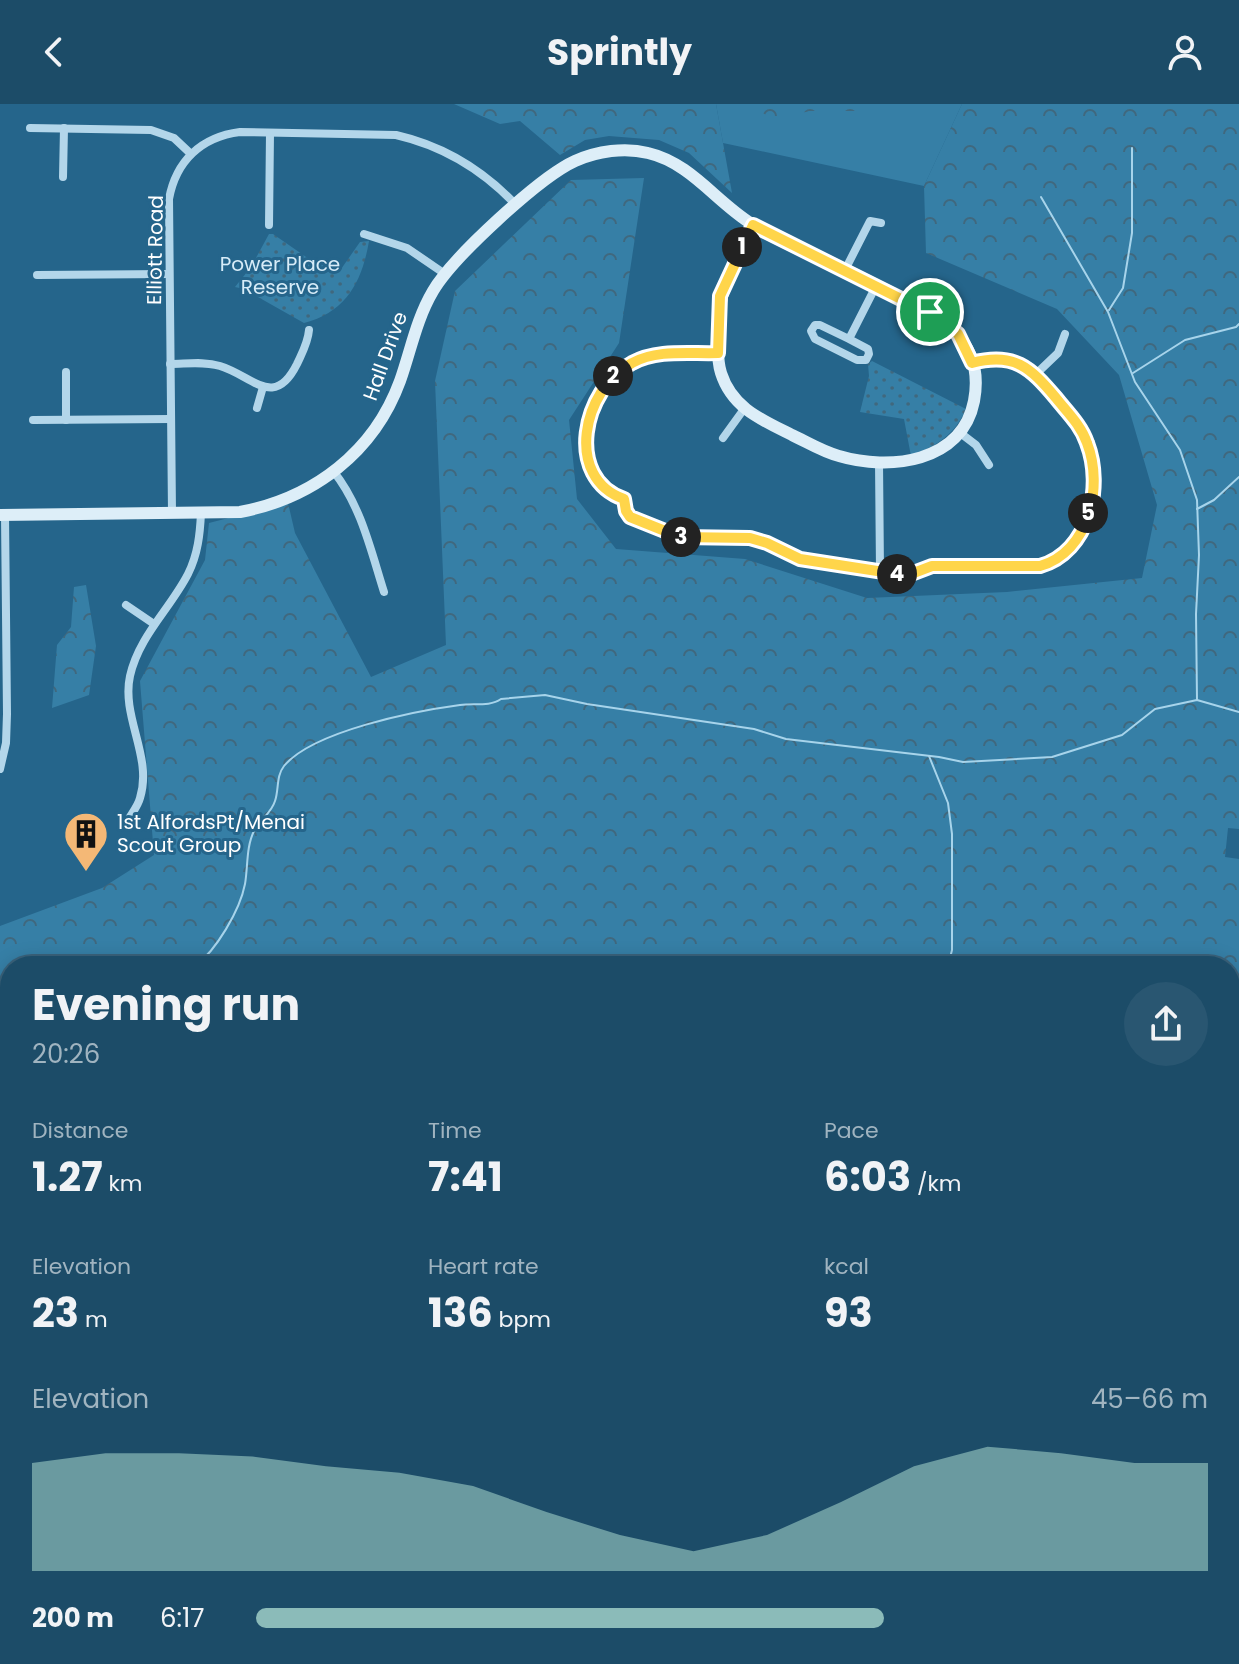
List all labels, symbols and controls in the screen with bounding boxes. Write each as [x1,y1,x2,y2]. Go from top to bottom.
text: Sprintly [547,27,692,78]
icon: back [32,30,76,74]
icon: person [1163,30,1207,74]
street label: Elliott Road [140,195,170,305]
pin: 1 [722,227,762,267]
text: 1 [738,231,746,262]
park label: Power Place Reserve [220,250,340,301]
pin [896,278,964,346]
icon: arrive [908,290,952,334]
street label: Hall Drive [356,308,414,404]
pin: 2 [593,356,633,396]
text: 2 [607,360,619,391]
pin: 5 [1068,493,1108,533]
text: 5 [1081,497,1095,528]
pin: 3 [661,517,701,557]
text: 3 [674,521,688,552]
pin: 4 [877,554,917,594]
text: 4 [890,558,904,589]
place label: 1st AlfordsPt/Menai Scout Group [117,808,305,859]
building icon: 1st AlfordsPt/Menai Scout Group [62,810,110,873]
text: Evening run [32,974,300,1035]
button: share [1124,982,1208,1066]
text: 20:26 [32,1036,100,1072]
text: Distance [32,1115,128,1146]
text: Time [428,1115,482,1146]
text: Pace [824,1115,879,1146]
text: 1.27 [32,1149,103,1205]
text: 7:41 [428,1149,503,1205]
text: 6:03 [824,1149,911,1205]
text: km [103,1168,142,1199]
text: /km [911,1168,961,1199]
text: Elevation [32,1251,131,1282]
text: Heart rate [428,1251,539,1282]
text: kcal [824,1251,869,1282]
text: 23 [32,1285,79,1341]
text: 136 [428,1285,493,1341]
text: 93 [824,1285,873,1341]
text: m [79,1304,108,1335]
text: bpm [493,1304,551,1335]
text: Elevation [32,1381,149,1417]
text: 45–66 m [1091,1381,1208,1417]
text: 200 m [32,1600,114,1636]
text: 6:17 [160,1600,205,1636]

